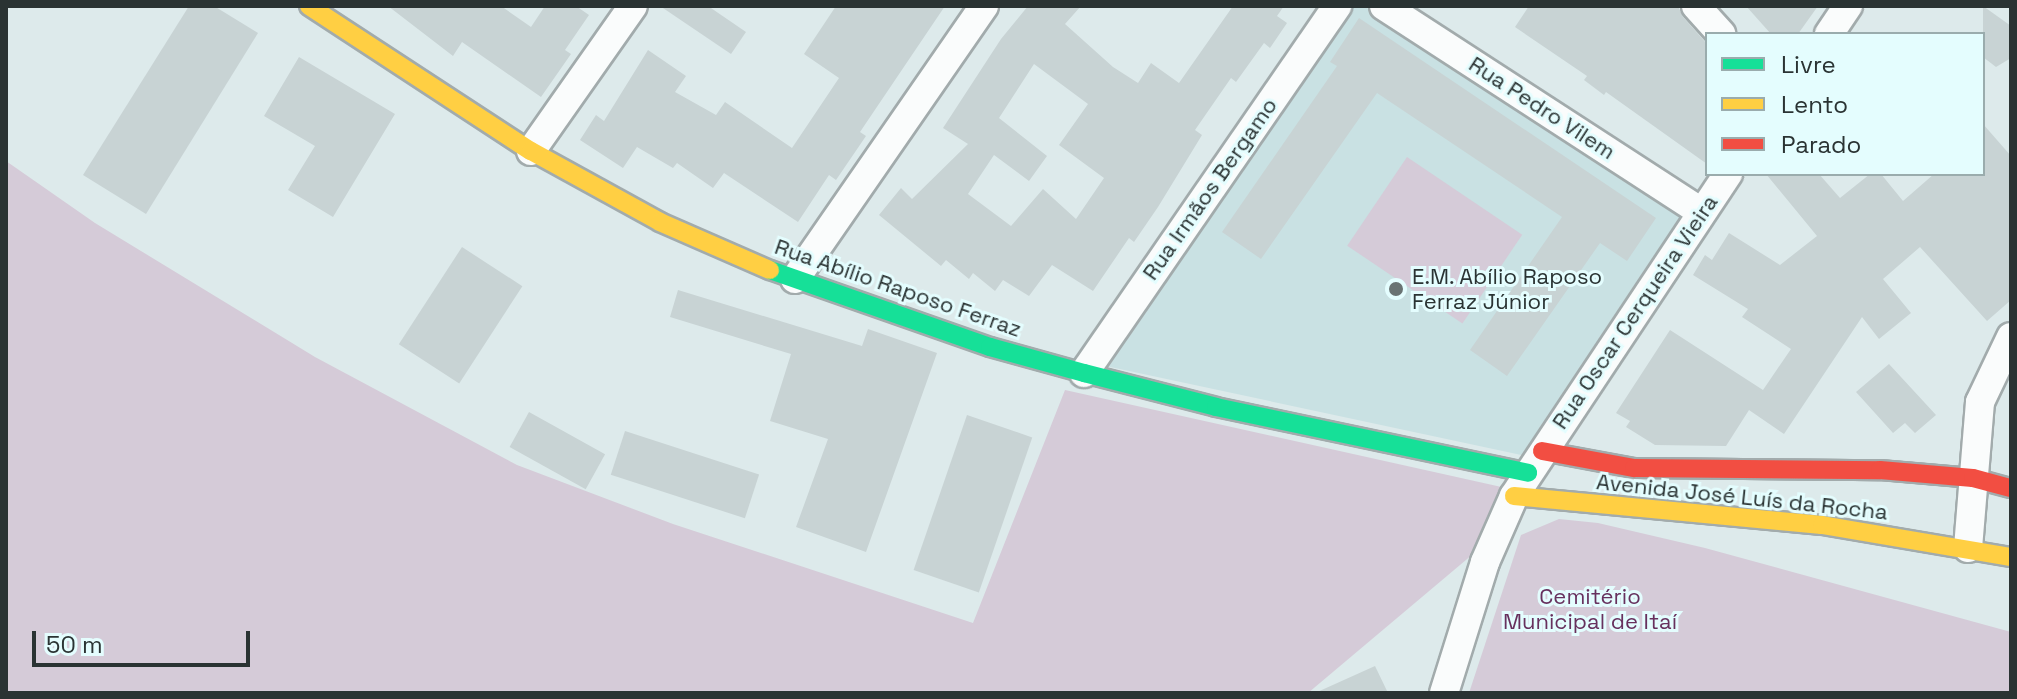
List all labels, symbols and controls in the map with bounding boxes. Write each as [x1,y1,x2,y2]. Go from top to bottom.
legend [1705,32,1985,176]
text: Livre [1781,49,1836,80]
street label: Rua Pedro Vilem [1464,51,1620,165]
text: Lento [1781,89,1848,120]
street label: Rua Irmãos Bergamo [1137,93,1283,285]
text: Parado [1781,129,1861,160]
street label: Rua Oscar Cerqueira Vieira [1547,190,1723,434]
street label: Rua Abílio Raposo Ferraz [771,233,1025,343]
place label: E.M. Abílio Raposo Ferraz Júnior [1412,263,1603,314]
marker: E.M. Abílio Raposo Ferraz Júnior [1387,280,1405,298]
street label: Avenida José Luís da Rocha [1595,469,1889,525]
park label: Cemitério Municipal de Itaí [1503,583,1677,634]
scale bar [36,615,254,665]
text: 50 m [46,629,103,660]

